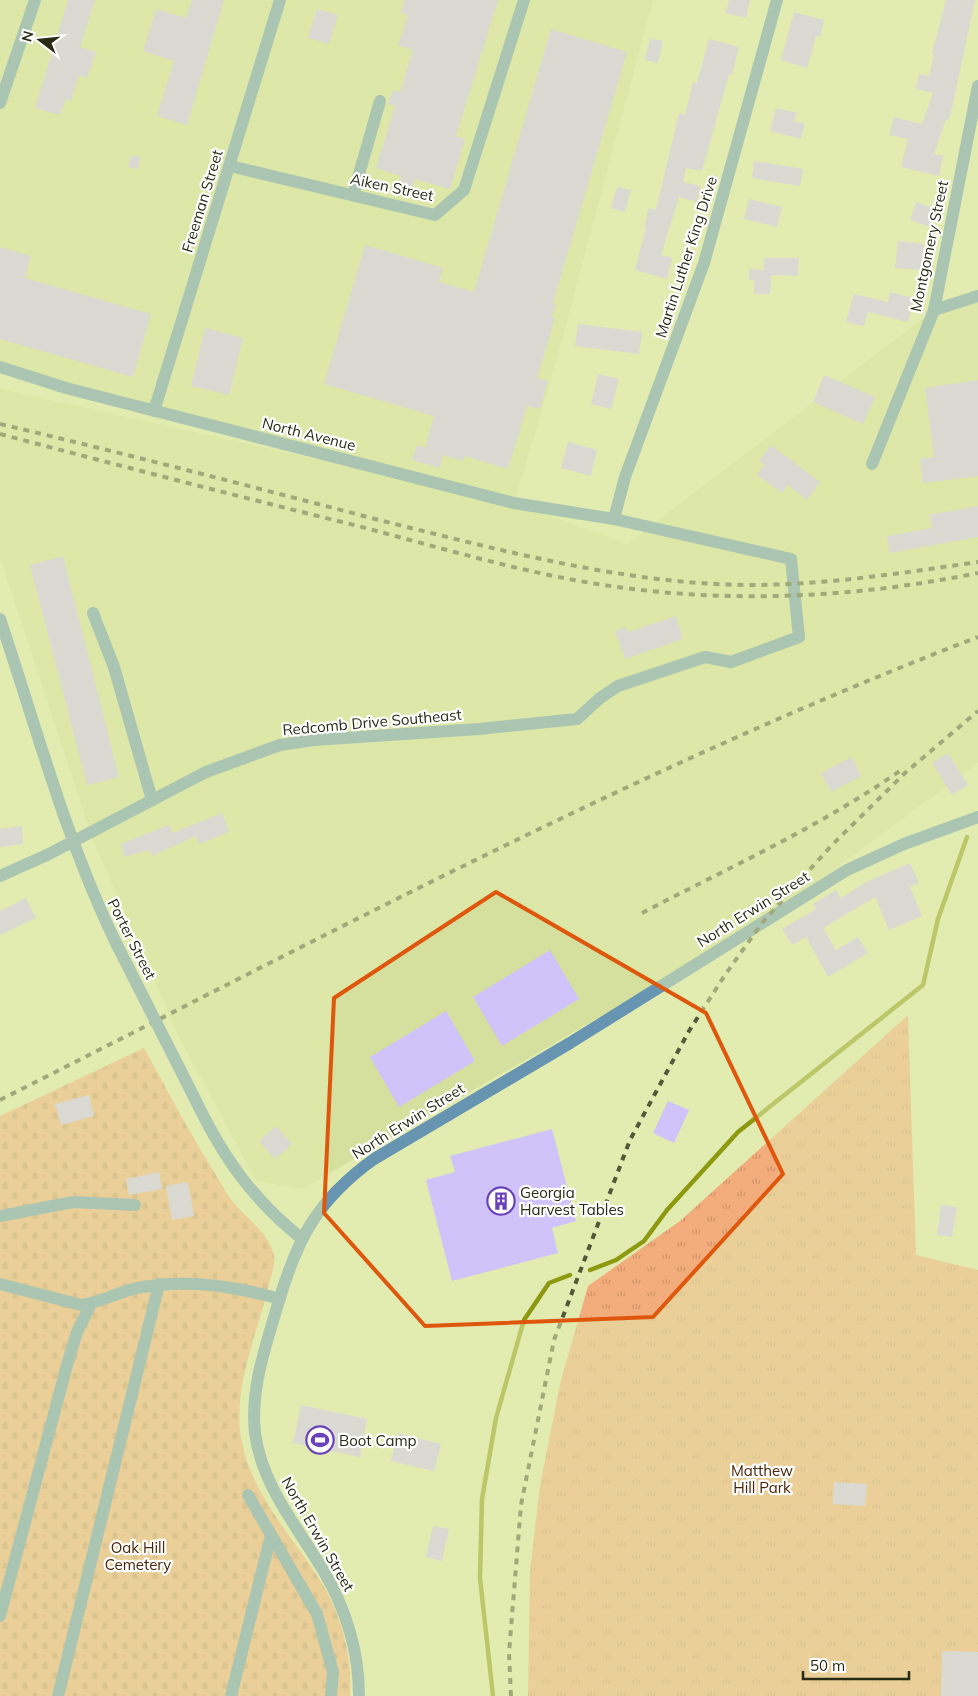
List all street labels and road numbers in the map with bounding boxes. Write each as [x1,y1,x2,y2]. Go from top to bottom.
street label: Freeman Street [177,147,227,255]
street label: Aiken Street [349,169,435,205]
street label: Martin Luther King Drive [651,174,721,340]
street label: Montgomery Street [906,179,952,313]
street label: North Avenue [260,413,358,455]
street label: Redcomb Drive Southeast [282,705,462,739]
street label: North Erwin Street [693,867,813,951]
street label: Porter Street [104,895,160,983]
street label: North Erwin Street [348,1079,468,1163]
street label: North Erwin Street [278,1473,358,1595]

